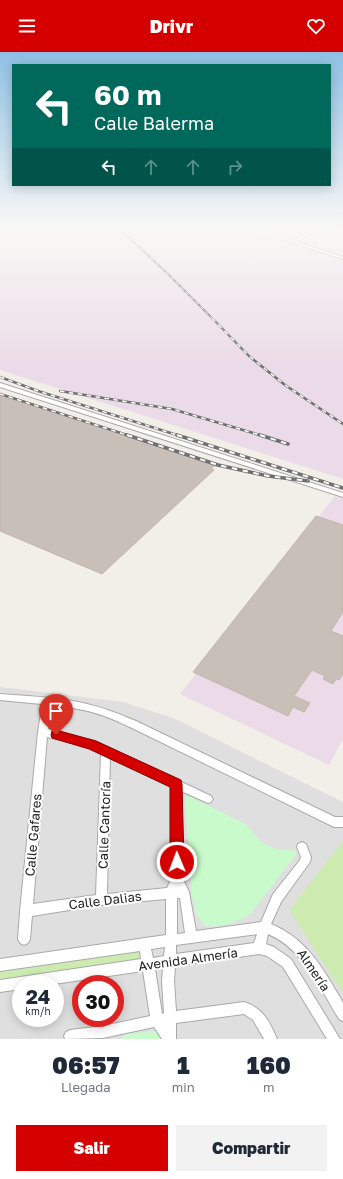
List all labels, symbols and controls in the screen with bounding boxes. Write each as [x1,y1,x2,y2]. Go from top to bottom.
icon: menu [16,15,38,37]
text: Drivr [150,15,193,37]
icon: heart [305,15,327,37]
text: 60 m [94,78,161,111]
icon: left [28,80,80,132]
text: Calle Balerma [94,112,214,134]
icon: left [98,156,120,178]
icon: ahead [140,156,162,178]
icon: ahead [182,156,204,178]
icon: right [224,156,246,178]
pin [39,694,73,735]
icon: arrive [45,700,67,722]
street label: Calle Cantoría [94,781,114,869]
street label: Calle Gafares [21,793,45,877]
position arrow [156,841,198,883]
street label: Calle Dalias [68,888,143,912]
street label: Avenida Almería [137,944,239,974]
street label: Almería [294,946,334,994]
speed limit sign: 30 [72,975,124,1027]
text: 24 [26,984,50,1008]
text: km/h [25,1005,51,1017]
text: 06:57 [52,1050,120,1079]
text: 1 [177,1050,190,1079]
text: 160 [247,1050,291,1079]
text: Llegada [61,1079,111,1095]
text: min [172,1079,195,1095]
text: m [263,1079,275,1095]
button: Salir [16,1125,168,1171]
button: Compartir [176,1125,327,1171]

